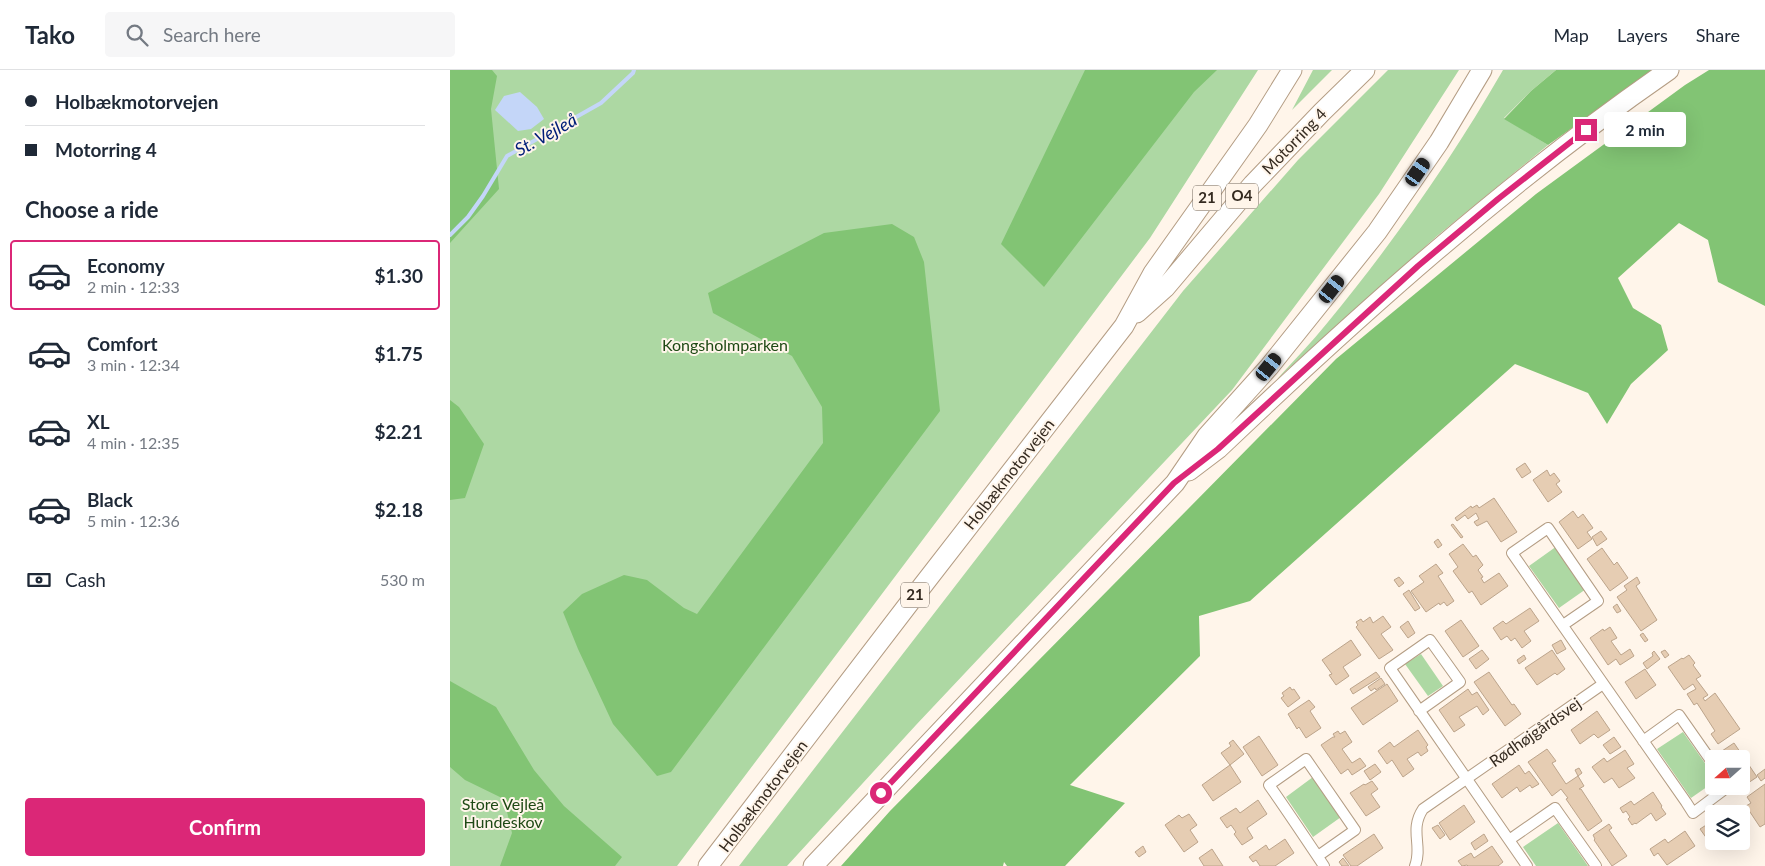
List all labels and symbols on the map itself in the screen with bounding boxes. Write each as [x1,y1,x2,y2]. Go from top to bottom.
street label: Motorring 4 [1257,104,1330,178]
water label: St. Vejleå [511,108,580,160]
callout: 2 min [1604,112,1686,148]
route end [1575,119,1597,141]
car [1403,155,1432,189]
road number: O4 [1226,184,1258,208]
road number: 21 [1193,186,1221,210]
car [1316,273,1347,305]
park label: Kongsholmparken [662,335,788,354]
car [1253,351,1284,383]
street label: Holbækmotorvejen [960,415,1058,533]
road number: 21 [901,582,929,608]
street label: Rødhøjgårdsvej [1485,693,1584,770]
street label: Holbækmotorvejen [714,736,811,855]
north arrow [1705,750,1750,795]
route start [870,782,892,804]
park label: Store Vejleå Hundeskov [462,794,544,831]

